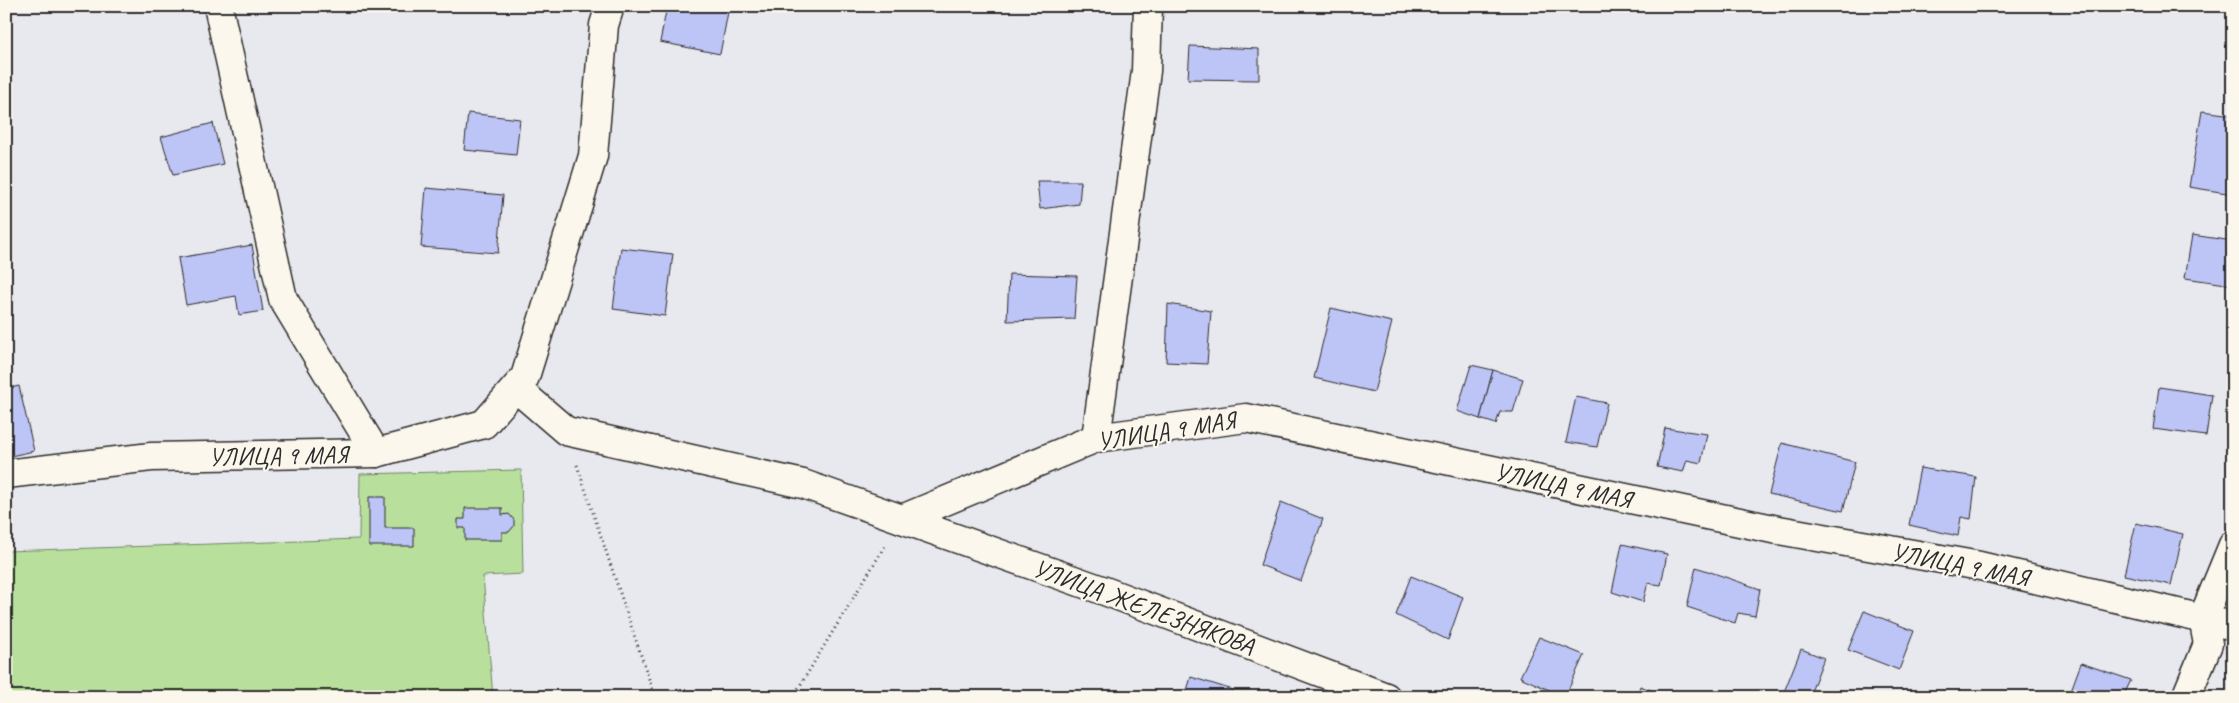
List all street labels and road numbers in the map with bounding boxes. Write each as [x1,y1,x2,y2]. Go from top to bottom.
street label: УЛИЦА 9 МАЯ [1095,404,1241,458]
street label: УЛИЦА 9 МАЯ [208,439,352,473]
street label: УЛИЦА 9 МАЯ [1492,456,1638,517]
street label: УЛИЦА 9 МАЯ [1889,536,2035,595]
street label: УЛИЦА ЖЕЛЕЗНЯКОВА [1029,552,1259,662]

